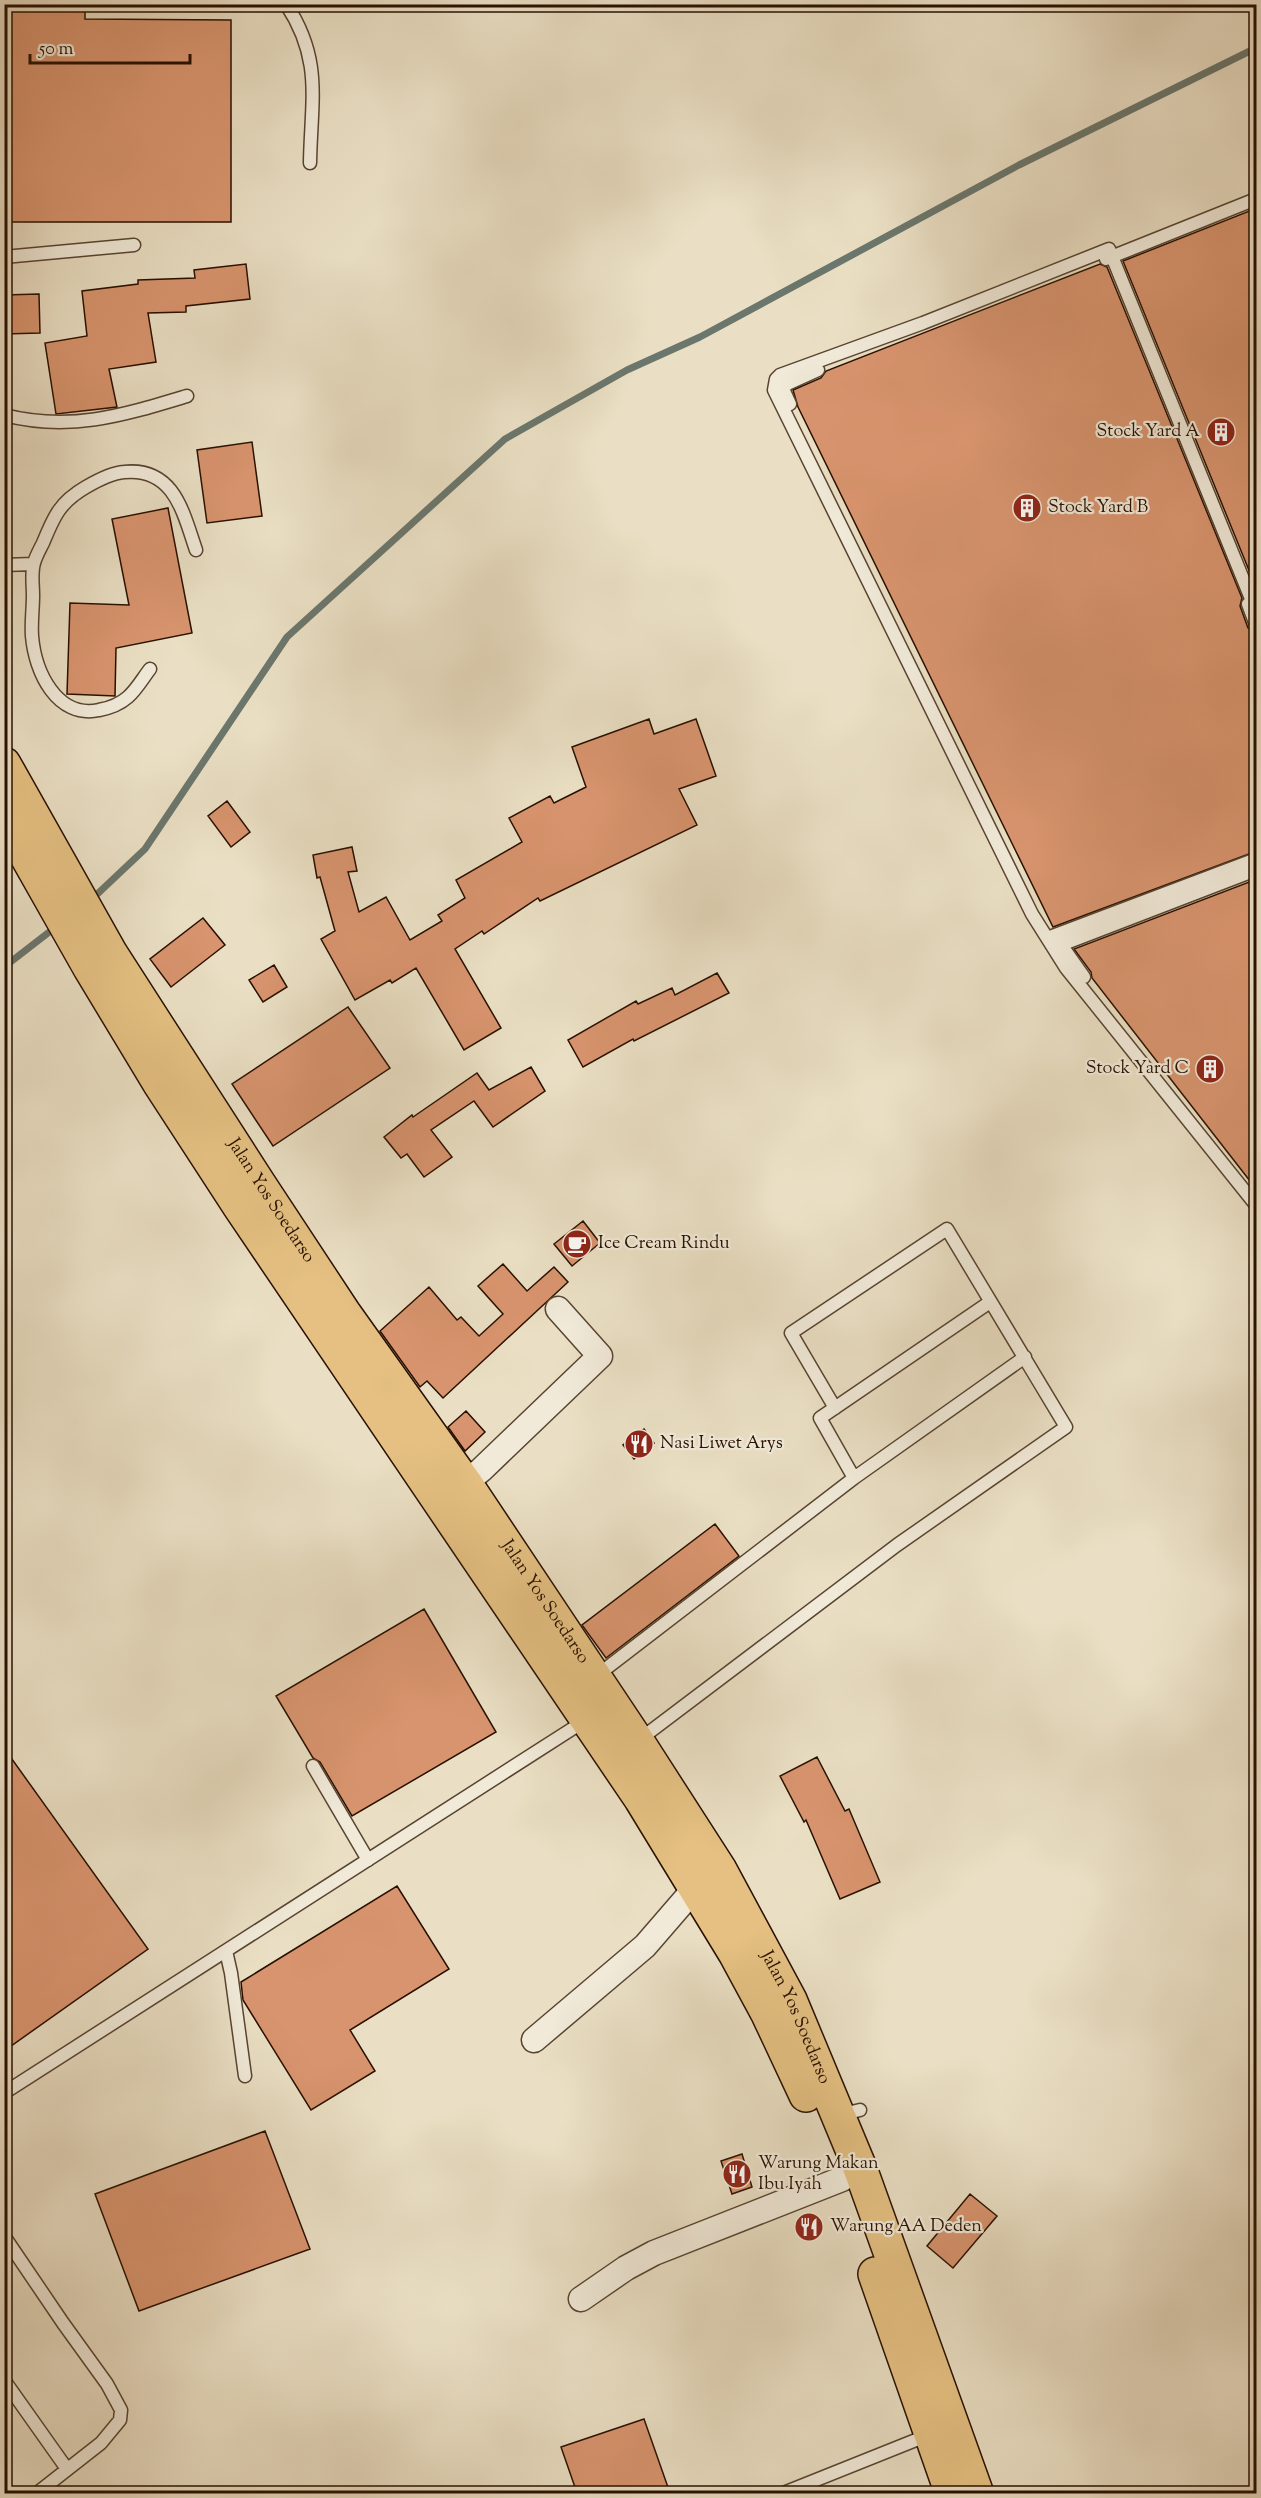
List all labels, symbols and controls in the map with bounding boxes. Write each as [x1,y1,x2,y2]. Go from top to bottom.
scale bar [30,27,190,65]
text: 50 m [38,37,74,63]
building icon: Stock Yard A [1205,416,1237,448]
place label: Stock Yard A [1097,419,1200,445]
building icon: Stock Yard B [1011,492,1043,524]
place label: Stock Yard B [1048,495,1148,521]
building icon: Stock Yard C [1194,1053,1226,1085]
place label: Stock Yard C [1086,1056,1189,1082]
street label: Jalan Yos Soedarso [220,1133,321,1269]
cafe icon: Ice Cream Rindu [561,1228,593,1260]
place label: Ice Cream Rindu [598,1231,730,1257]
restaurant icon: Nasi Liwet Arys [623,1428,655,1460]
place label: Nasi Liwet Arys [660,1431,783,1457]
street label: Jalan Yos Soedarso [493,1534,595,1670]
street label: Jalan Yos Soedarso [753,1946,837,2088]
place label: Warung Makan Ibu Iyah [758,2151,879,2198]
restaurant icon: Warung Makan Ibu Iyah [721,2158,753,2190]
restaurant icon: Warung AA Deden [793,2211,825,2243]
place label: Warung AA Deden [830,2214,982,2240]

